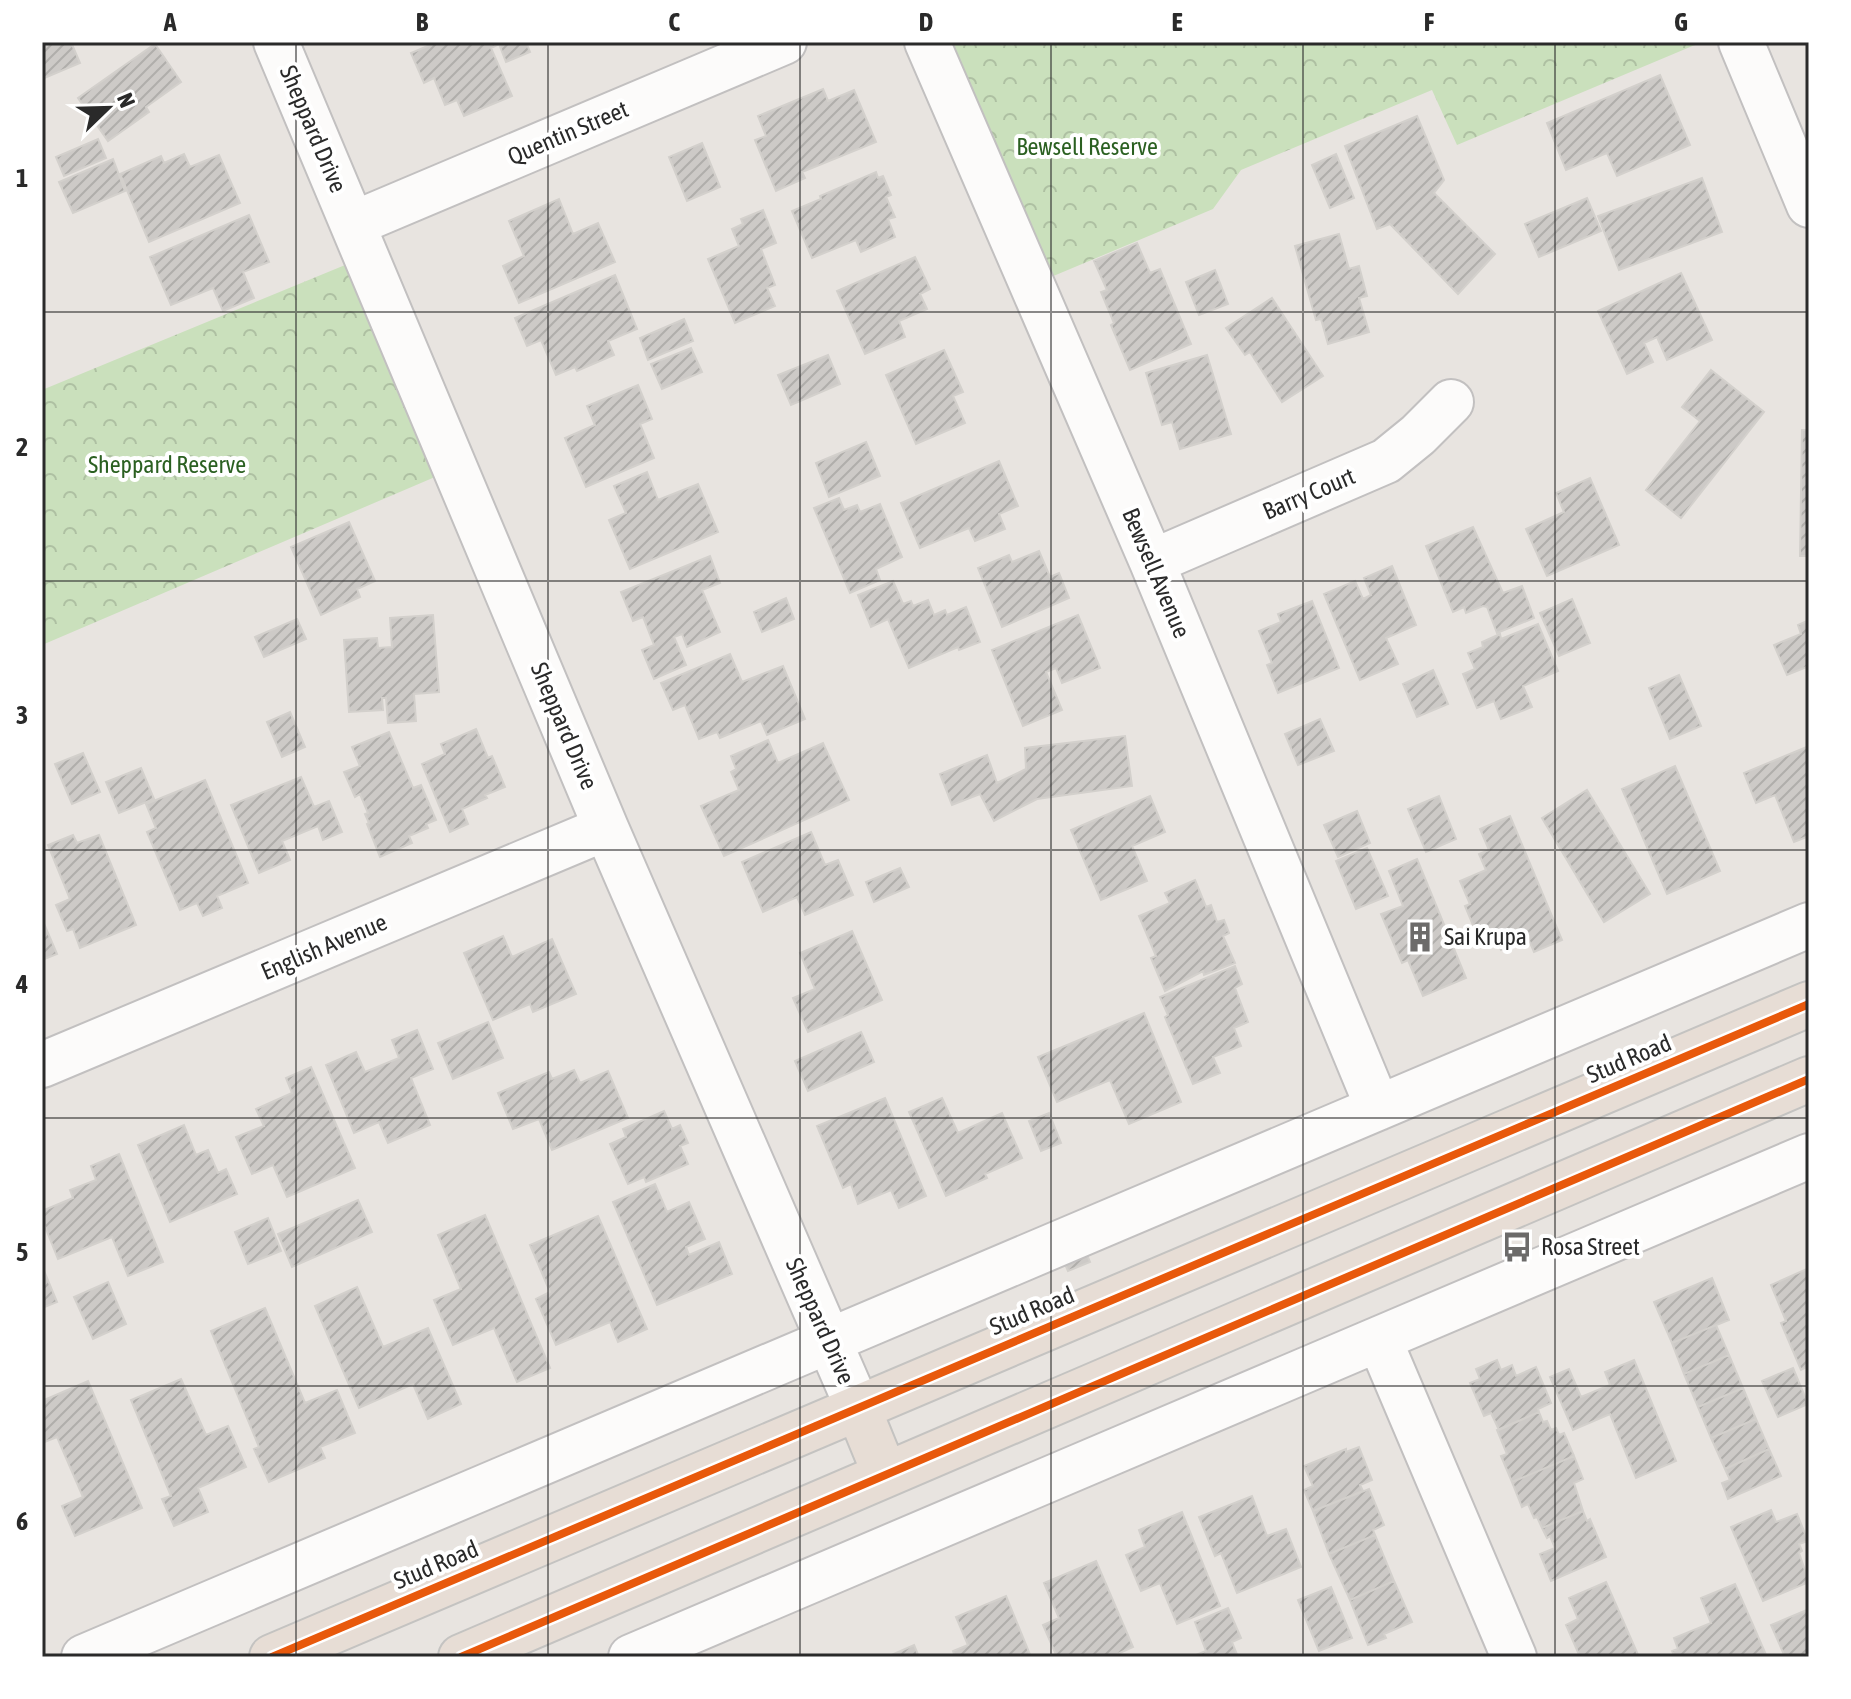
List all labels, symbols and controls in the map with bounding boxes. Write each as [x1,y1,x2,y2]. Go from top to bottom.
text: A [163,7,177,37]
text: B [416,7,429,37]
text: C [668,7,680,37]
text: D [919,7,933,37]
text: E [1171,7,1183,37]
text: F [1424,7,1435,37]
text: G [1674,7,1688,37]
street label: Sheppard Drive [275,61,352,196]
north arrow [68,68,148,148]
text: N [112,89,141,111]
street label: Quentin Street [504,95,632,170]
park label: Bewsell Reserve [1016,133,1158,160]
text: 1 [16,163,28,193]
text: 2 [16,432,28,462]
park label: Sheppard Reserve [88,451,246,478]
street label: Barry Court [1259,462,1359,525]
street label: Bewsell Avenue [1117,504,1196,642]
street label: Sheppard Drive [526,658,603,793]
text: 3 [16,700,28,730]
street label: English Avenue [257,908,391,985]
building icon: Sai Krupa [1403,920,1437,954]
place label: Sai Krupa [1444,923,1527,950]
text: 4 [15,969,28,999]
street label: Stud Road [1583,1029,1675,1088]
bus stop icon: Rosa Street [1500,1230,1534,1264]
place label: Rosa Street [1541,1233,1640,1260]
text: 5 [16,1237,28,1267]
street label: Sheppard Drive [781,1254,860,1388]
street label: Stud Road [986,1281,1078,1340]
text: 6 [16,1506,28,1536]
street label: Stud Road [390,1535,482,1594]

